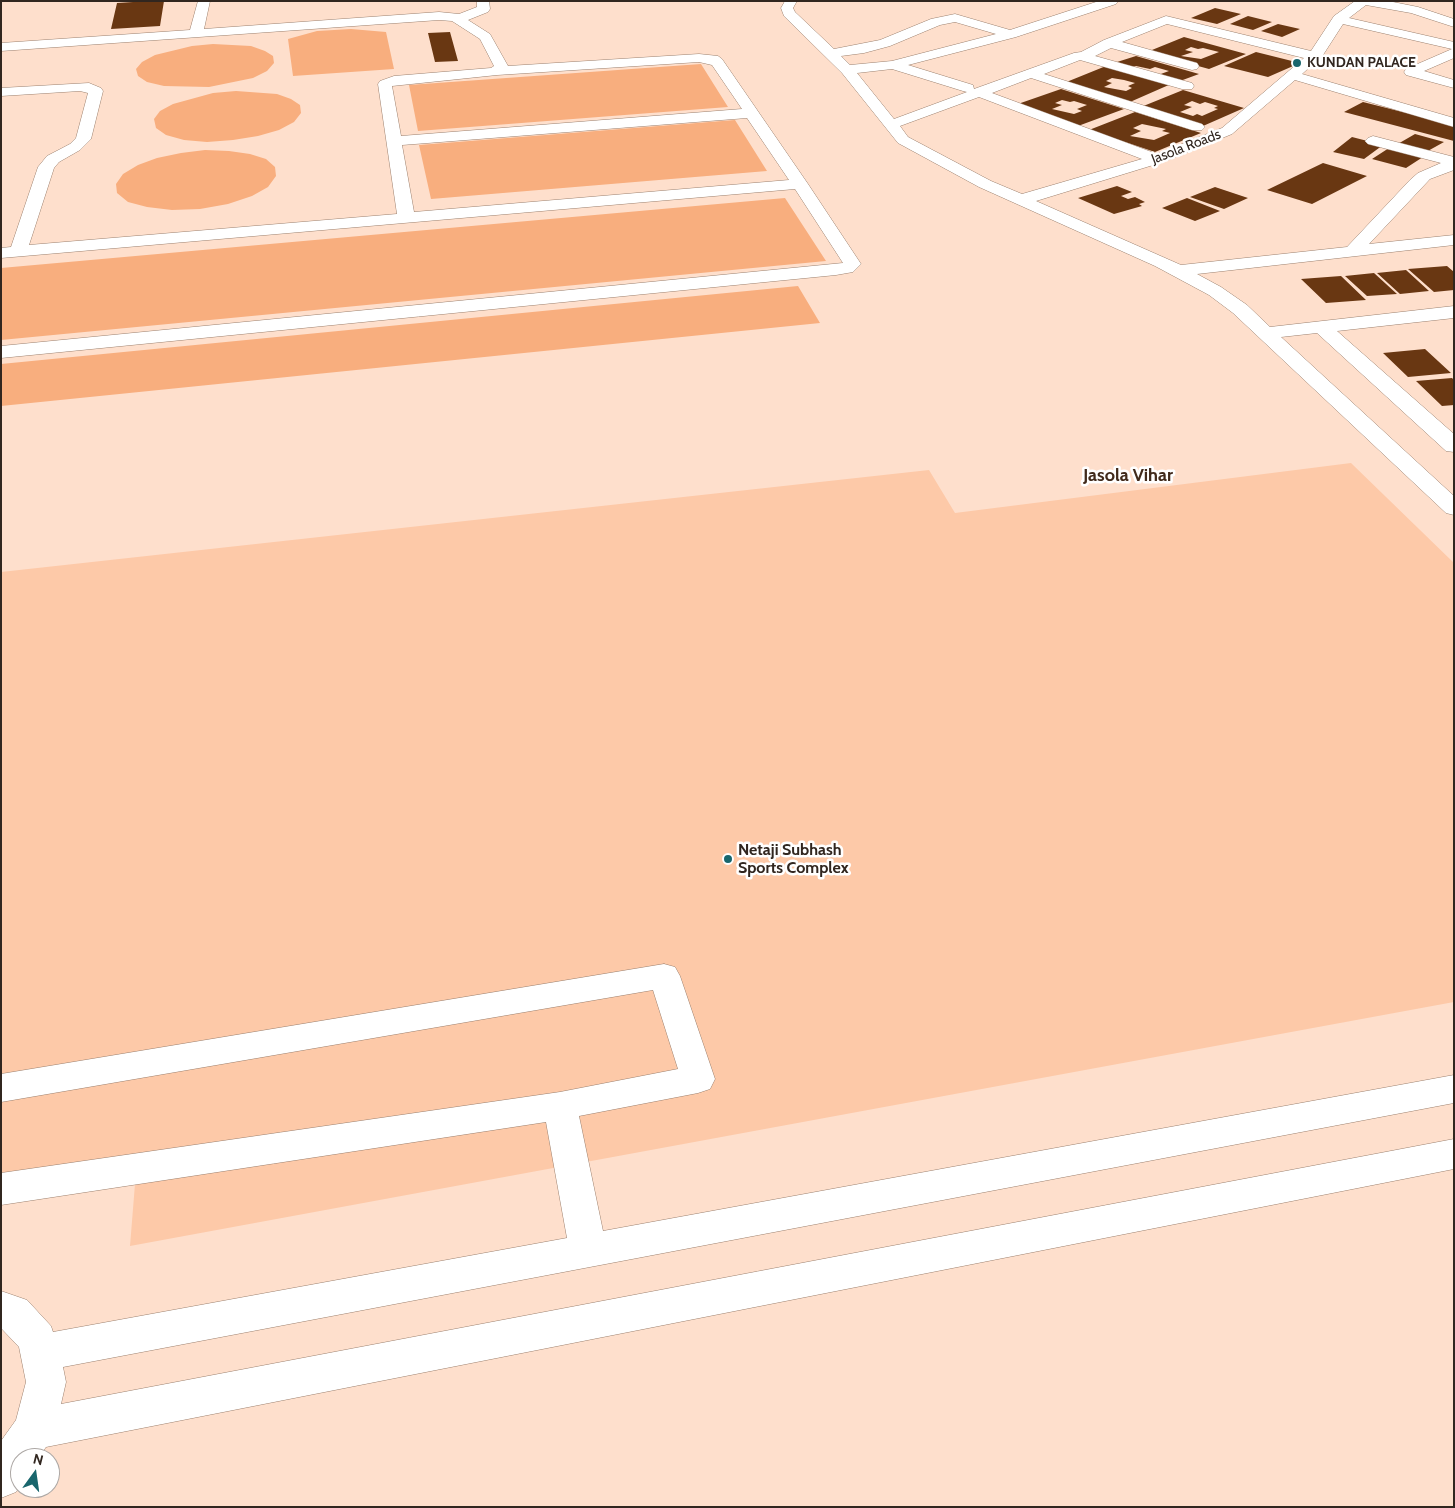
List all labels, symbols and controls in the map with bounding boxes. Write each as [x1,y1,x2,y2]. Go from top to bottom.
place label: KUNDAN PALACE [1307,55,1416,71]
marker: KUNDAN PALACE [1291,57,1303,69]
street label: Jasola Roads [1149,126,1223,168]
district label: Jasola Vihar [1083,465,1173,487]
place label: Netaji Subhash Sports Complex [738,840,849,878]
marker: Netaji Subhash Sports Complex [722,853,734,865]
north arrow [10,1448,60,1498]
text: N [31,1449,45,1469]

